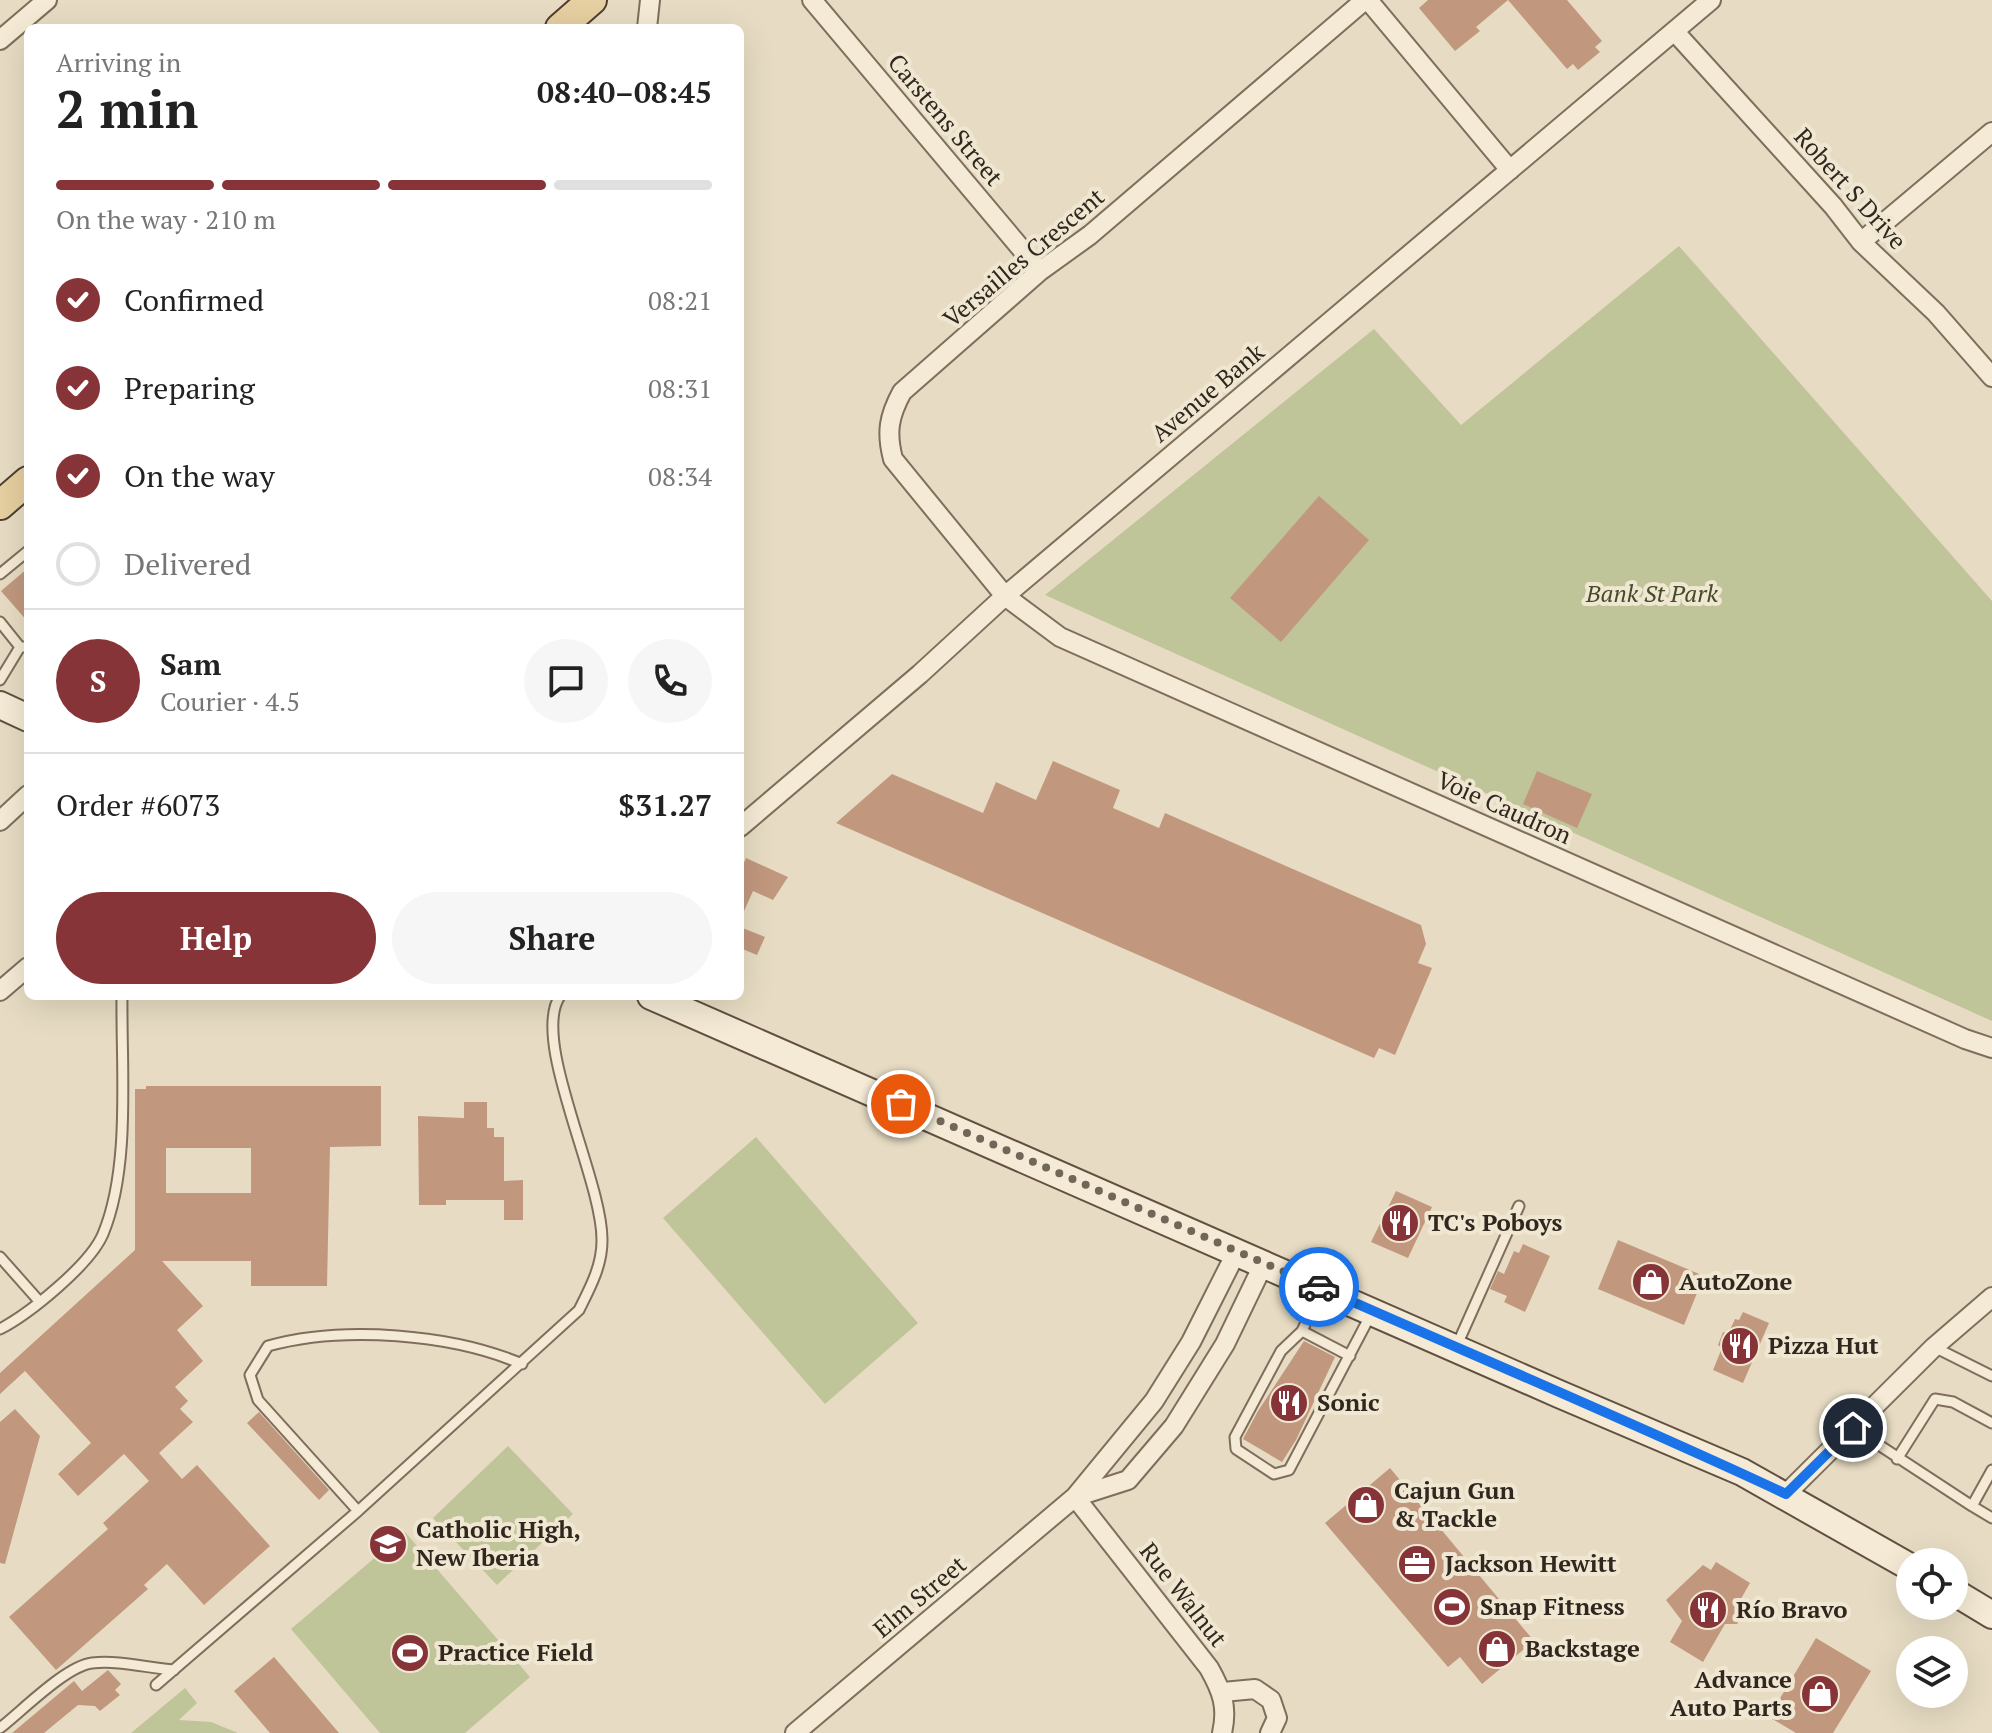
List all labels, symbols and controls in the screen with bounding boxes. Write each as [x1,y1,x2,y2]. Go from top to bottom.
text: Arriving in [56,45,181,79]
street label: Carstens Street [881,47,1010,192]
text: 08:40–08:45 [537,72,712,112]
text: 2 min [56,74,198,143]
street label: Robert S Drive [1788,121,1914,256]
street label: Versailles Crescent [936,180,1111,334]
text: On the way · 210 m [56,202,276,236]
icon: check [56,278,100,322]
text: Confirmed [124,280,264,320]
text: 08:21 [648,283,712,317]
street label: Avenue Bank [1144,335,1271,449]
icon: check [56,366,100,410]
text: Preparing [124,368,255,408]
text: 08:31 [648,371,712,405]
icon: check [56,454,100,498]
text: On the way [124,456,275,496]
text: 08:34 [648,459,712,493]
text: Delivered [124,544,251,584]
park label: Bank St Park [1585,577,1718,609]
button: chat [524,639,608,723]
button: phone [628,639,712,723]
text: Sam [160,644,221,684]
text: S [90,661,106,701]
text: Courier · 4.5 [160,684,300,718]
street label: Voie Caudron [1432,763,1577,851]
text: Order #6073 [56,785,220,825]
text: $31.27 [618,785,712,825]
button: Help [56,892,376,984]
button: Share [392,892,712,984]
pin [867,1070,935,1138]
icon: bag [879,1082,923,1126]
restaurant icon: TC's Poboys [1379,1202,1421,1244]
place label: TC's Poboys [1428,1206,1562,1238]
courier [1279,1247,1359,1327]
shop icon: AutoZone [1630,1261,1672,1303]
icon: car [1297,1265,1341,1309]
place label: AutoZone [1679,1265,1793,1297]
restaurant icon: Pizza Hut [1719,1325,1761,1367]
place label: Pizza Hut [1768,1329,1879,1361]
restaurant icon: Sonic [1268,1382,1310,1424]
place label: Sonic [1317,1386,1380,1418]
pin [1819,1394,1887,1462]
icon: home [1831,1406,1875,1450]
place label: Cajun Gun & Tackle [1394,1474,1516,1534]
shop icon: Cajun Gun & Tackle [1345,1484,1387,1526]
place label: Catholic High, New Iberia [416,1513,581,1573]
school or university icon: Catholic High, New Iberia [367,1523,409,1565]
street label: Rue Walnut [1133,1536,1235,1653]
office icon: Jackson Hewitt [1396,1543,1438,1585]
place label: Jackson Hewitt [1445,1547,1617,1579]
street label: Elm Street [866,1548,973,1644]
map controls [1896,1548,1968,1708]
button: locate [1896,1548,1968,1620]
sports icon: Snap Fitness [1431,1586,1473,1628]
restaurant icon: Río Bravo [1687,1589,1729,1631]
place label: Snap Fitness [1480,1590,1625,1622]
place label: Río Bravo [1736,1593,1848,1625]
shop icon: Backstage [1476,1628,1518,1670]
sports icon: Practice Field [389,1632,431,1674]
place label: Backstage [1525,1632,1640,1664]
place label: Practice Field [438,1636,594,1668]
button: layers [1896,1636,1968,1708]
place label: Advance Auto Parts [1670,1663,1792,1723]
shop icon: Advance Auto Parts [1799,1673,1841,1715]

